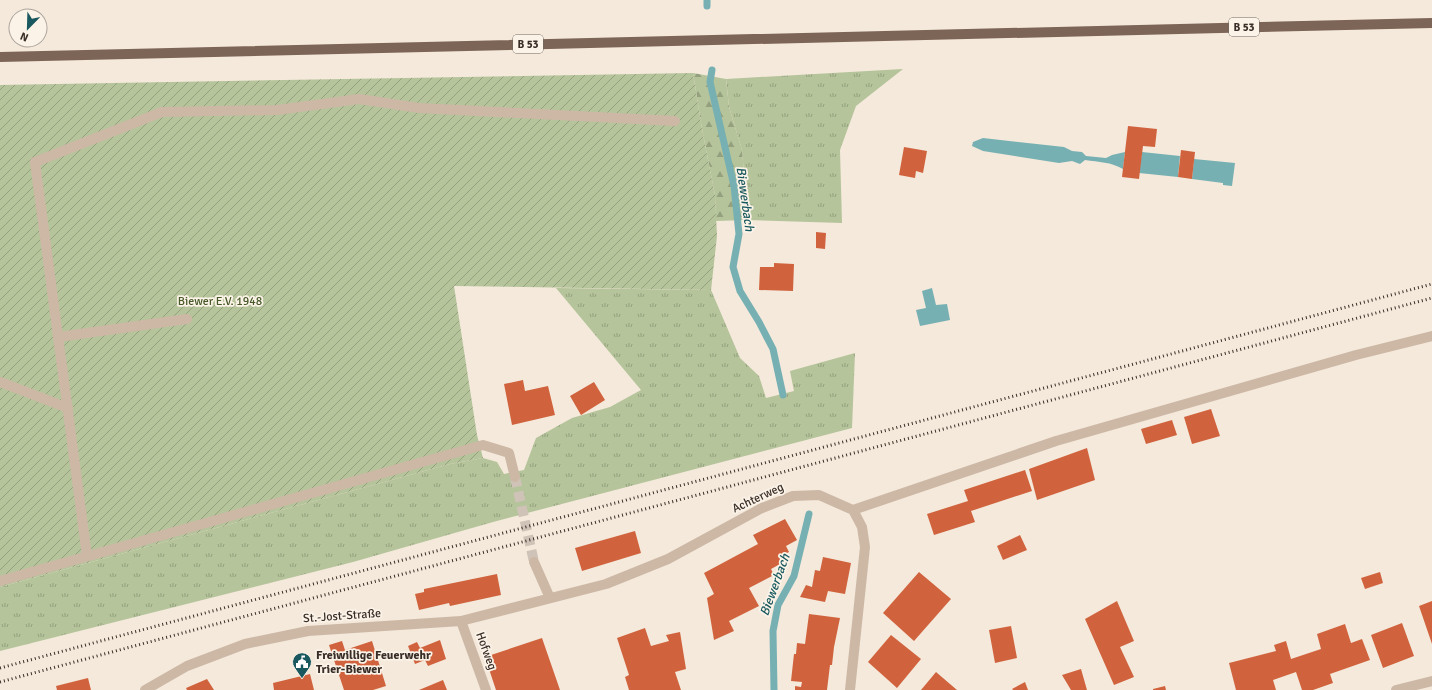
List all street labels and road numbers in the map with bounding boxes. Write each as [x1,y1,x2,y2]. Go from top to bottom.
road number: B 53 [1229,18,1259,36]
road number: B 53 [513,35,543,53]
street label: Achterweg [730,480,786,516]
street label: St.-Jost-Straße [303,606,381,626]
street label: Hofweg [472,630,500,672]

